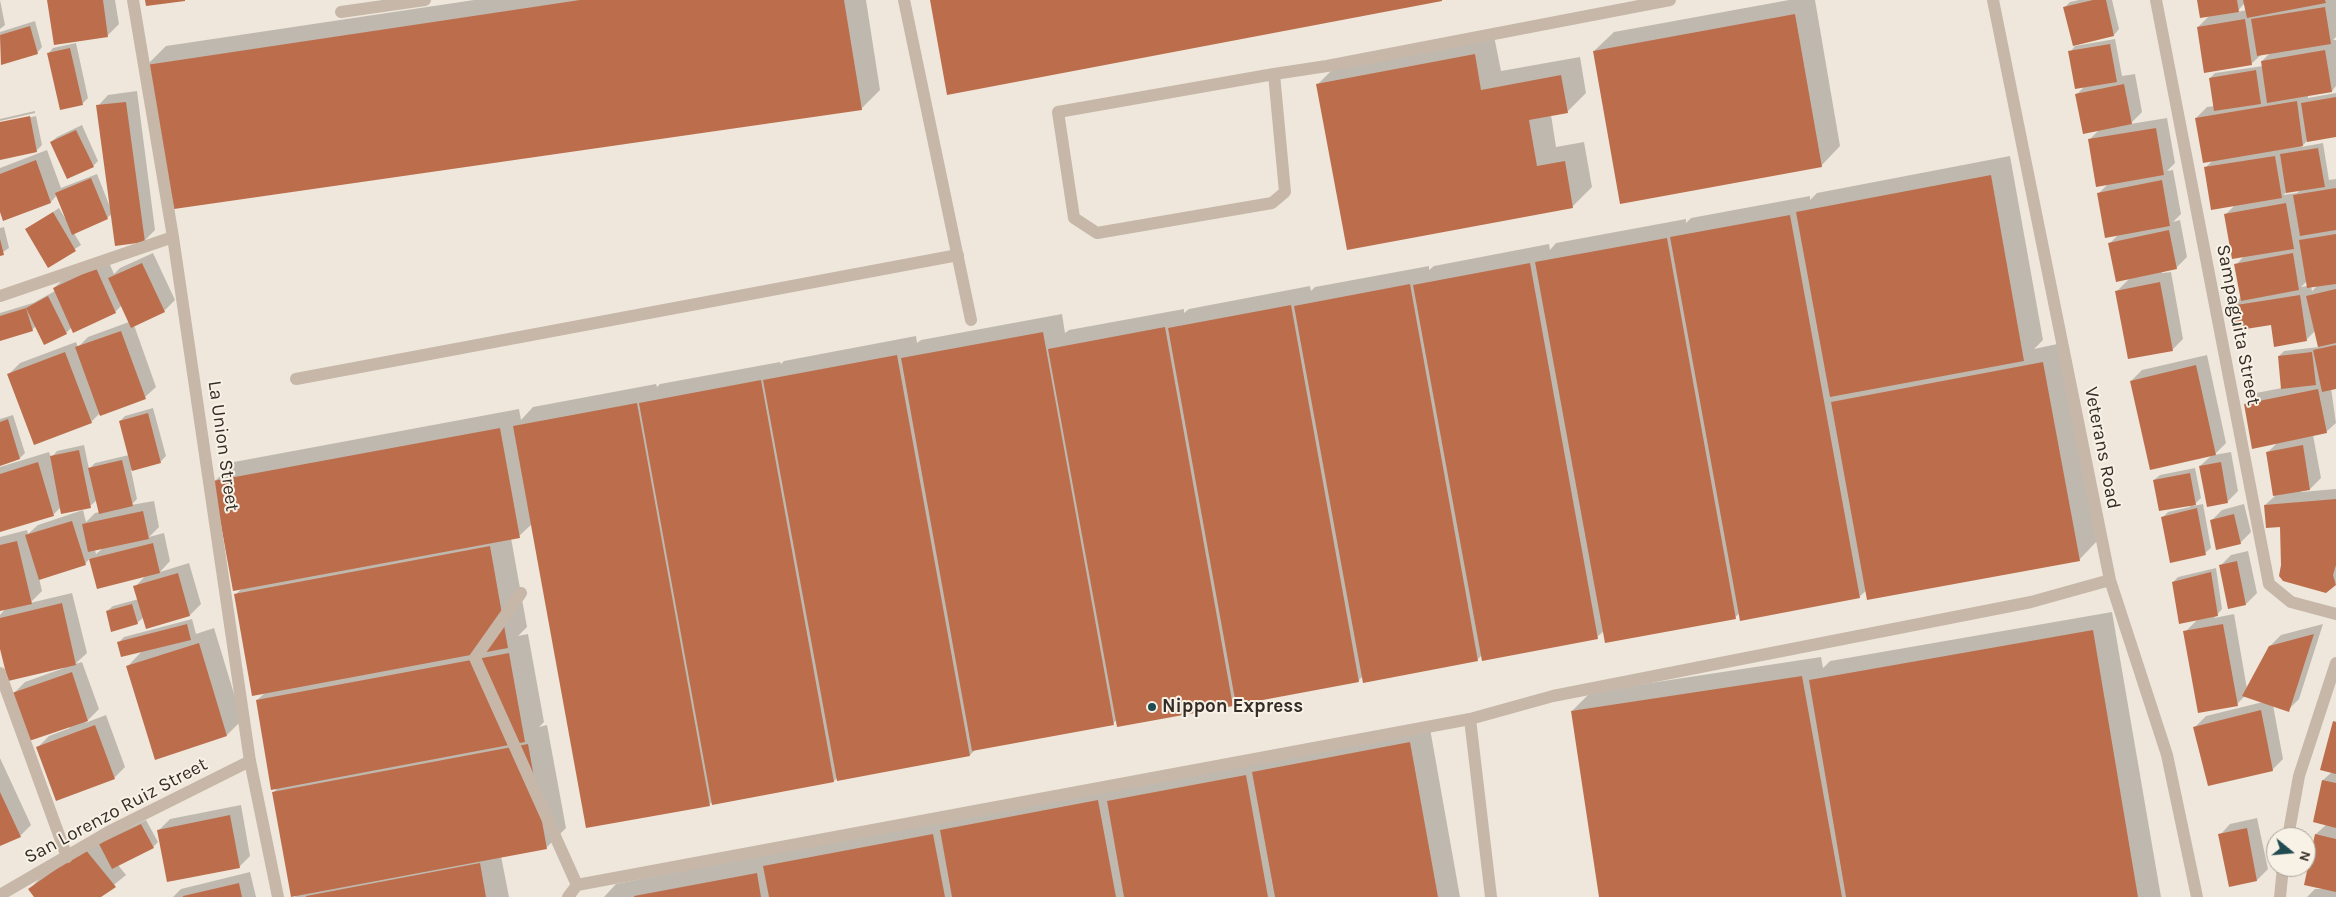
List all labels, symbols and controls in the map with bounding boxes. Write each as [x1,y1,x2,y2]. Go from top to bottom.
street label: Sampaguita Street [2211,243,2265,407]
street label: La Union Street [203,379,243,513]
street label: Veterans Road [2079,385,2125,511]
place label: Nippon Express [1162,696,1303,718]
marker: Nippon Express [1146,701,1158,713]
street label: San Lorenzo Ruiz Street [21,753,211,869]
north arrow [2266,827,2316,877]
text: N [2295,849,2314,864]

